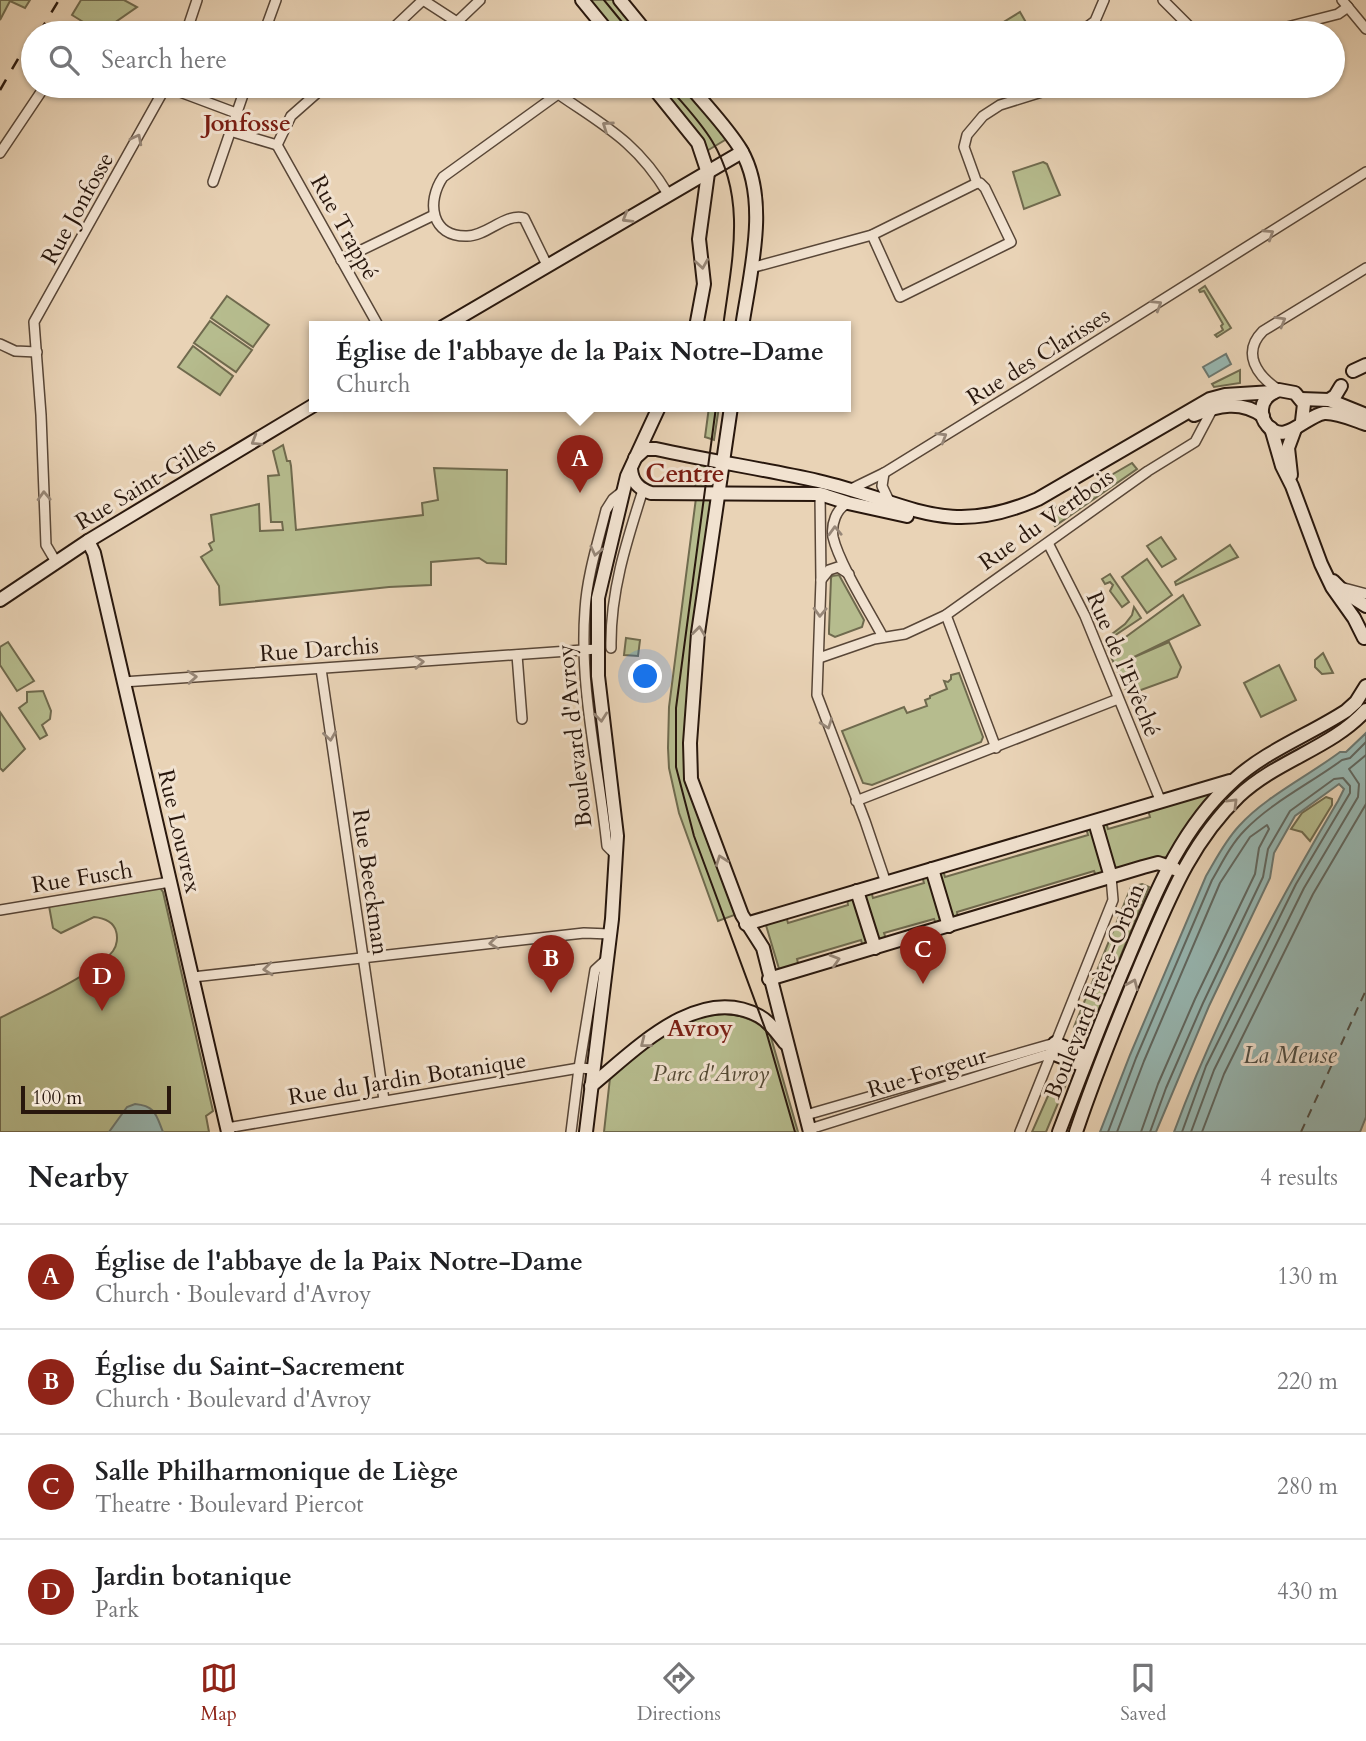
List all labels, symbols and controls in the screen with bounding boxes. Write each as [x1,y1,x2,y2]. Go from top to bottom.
search box [21,21,1345,98]
icon: search [45,41,83,79]
text: Search here [101,42,227,77]
district label: Jonfosse [200,107,291,140]
one-way arrow [602,122,615,134]
one-way arrow [129,134,142,146]
street label: Rue Jonfosse [34,147,121,270]
street label: Rue Trappé [303,169,386,285]
one-way arrow [622,210,635,223]
one-way arrow [1261,230,1274,243]
one-way arrow [694,258,709,270]
street label: Rue des Clarisses [961,300,1116,413]
one-way arrow [1149,301,1162,314]
one-way arrow [1273,317,1286,330]
popup [309,321,851,412]
text: Église de l'abbaye de la Paix Notre-Dame [336,334,824,369]
text: Church [336,369,410,400]
street label: Rue Saint-Gilles [69,429,221,537]
one-way arrow [250,433,263,446]
one-way arrow [934,433,947,446]
pin: A [557,435,603,493]
district label: Centre [645,456,725,491]
street label: Rue du Vertbois [973,461,1120,577]
one-way arrow [37,491,52,502]
one-way arrow [828,525,843,536]
one-way arrow [590,545,605,557]
street label: Rue de l'Evêché [1079,587,1168,742]
one-way arrow [813,606,828,617]
one-way arrow [691,626,706,637]
street label: Rue Darchis [258,630,380,669]
street label: Boulevard d'Avroy [549,643,600,829]
one-way arrow [413,655,424,670]
your location [628,659,662,693]
one-way arrow [186,670,197,685]
one-way arrow [594,711,609,723]
one-way arrow [819,717,833,729]
one-way arrow [322,730,337,742]
street label: Rue Louvrex [150,766,209,897]
one-way arrow [1224,798,1237,811]
street label: Rue Beeckman [345,807,396,957]
street label: Rue Fusch [29,854,135,901]
one-way arrow [716,855,730,867]
street label: Boulevard Frère-Orban [1037,879,1152,1104]
pin: C [900,926,946,984]
pin: B [528,935,574,993]
one-way arrow [488,936,500,951]
pin: D [79,953,125,1011]
one-way arrow [829,953,841,968]
one-way arrow [262,962,274,977]
one-way arrow [1124,979,1138,991]
district label: Avroy [667,1012,733,1045]
one-way arrow [640,1035,653,1047]
street label: Rue Forgeur [864,1039,991,1105]
water label: La Meuse [1243,1039,1338,1072]
street label: Rue du Jardin Botanique [286,1044,528,1113]
park label: Parc d'Avroy [652,1058,770,1089]
scale bar [21,1083,172,1115]
text: 100 m [32,1085,82,1111]
text: Nearby [28,1157,129,1198]
text: 4 results [1260,1162,1338,1193]
text: Église de l'abbaye de la Paix Notre-Dame [95,1244,583,1279]
text: A [42,1261,60,1292]
text: 130 m [1277,1261,1338,1292]
text: Church · Boulevard d'Avroy [95,1279,371,1310]
text: Église du Saint-Sacrement [95,1349,404,1384]
text: B [43,1366,59,1397]
text: 220 m [1277,1366,1338,1397]
text: Church · Boulevard d'Avroy [95,1384,371,1415]
text: Salle Philharmonique de Liège [95,1454,458,1489]
text: C [42,1471,60,1502]
text: 280 m [1277,1471,1338,1502]
text: Theatre · Boulevard Piercot [95,1489,364,1520]
text: Jardin botanique [95,1559,292,1594]
text: D [41,1576,61,1607]
text: 430 m [1277,1576,1338,1607]
text: Park [95,1594,139,1625]
tab: Map [200,1659,238,1727]
tab: Directions [637,1659,721,1727]
tab: Saved [1120,1659,1166,1727]

